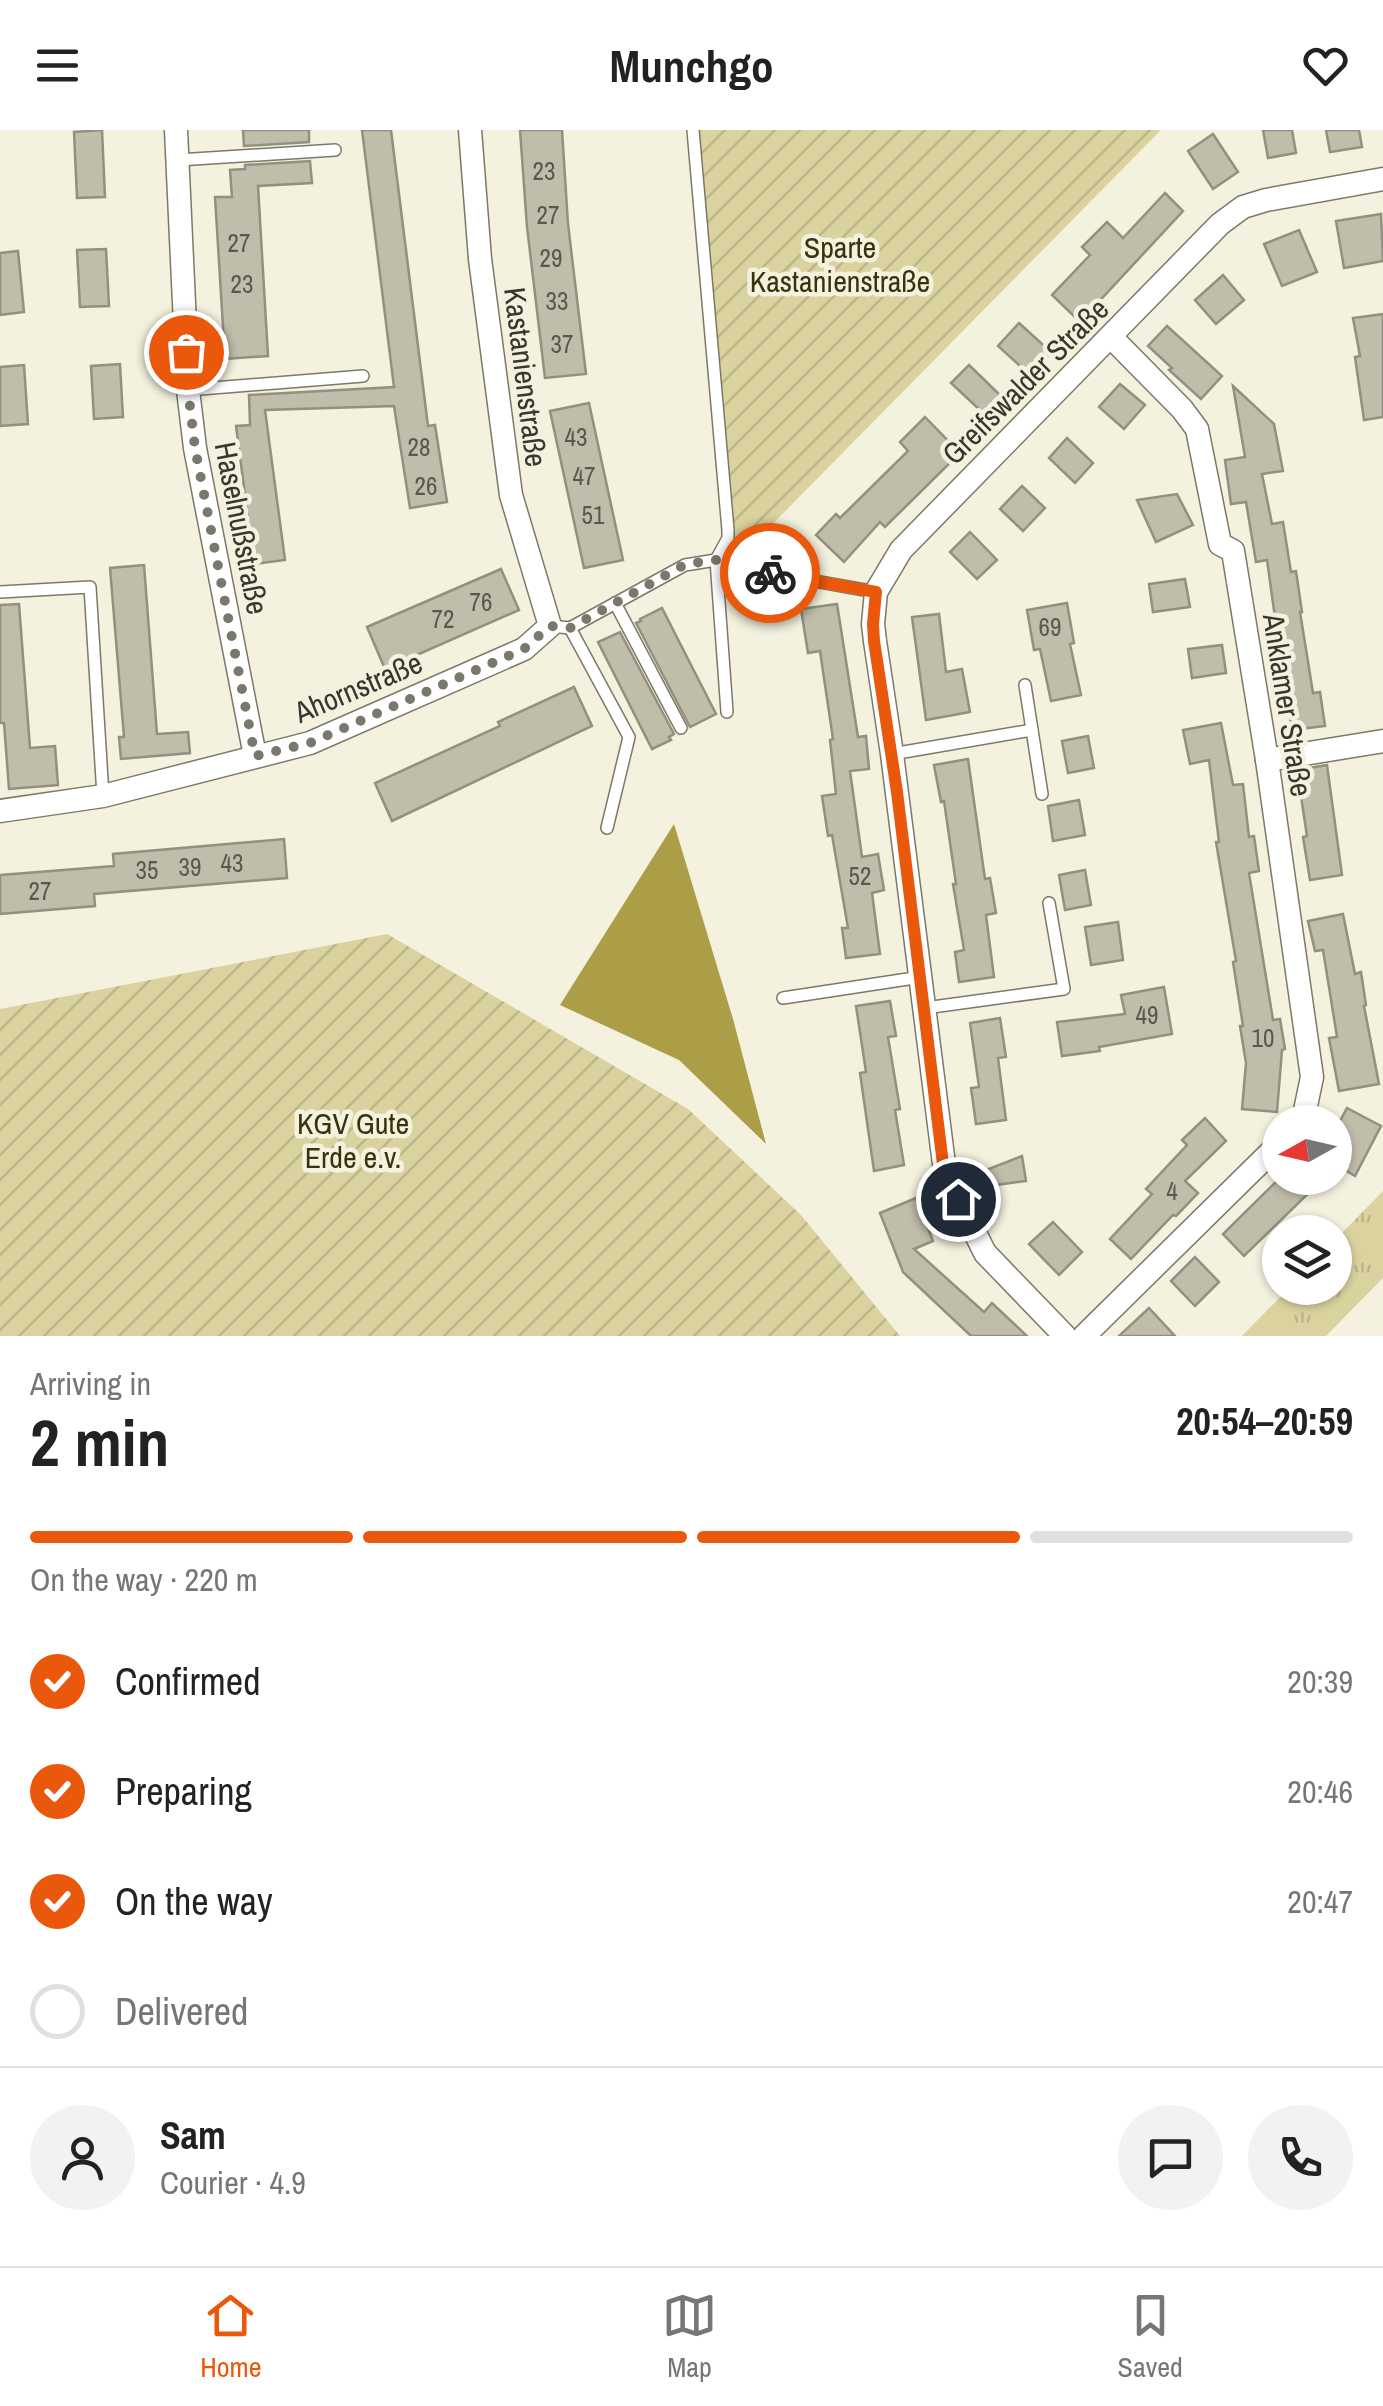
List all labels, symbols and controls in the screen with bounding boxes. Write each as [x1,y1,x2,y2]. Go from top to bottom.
text: Munchgo [610,35,773,96]
icon: menu [30,38,85,93]
icon: heart [1298,38,1353,93]
house number: 23 [533,154,555,188]
house number: 27 [537,198,559,232]
house number: 27 [228,226,250,260]
park label: Sparte Kastanienstraße [750,227,930,301]
house number: 29 [540,241,562,275]
house number: 23 [231,267,253,301]
house number: 33 [546,284,568,318]
street label: Kastanienstraße [495,285,557,469]
street label: Greifswalder Straße [933,289,1117,473]
pin [144,310,229,395]
icon: bag [159,325,214,380]
house number: 37 [551,327,573,361]
house number: 43 [565,420,587,454]
house number: 28 [408,430,430,464]
street label: Haselnußstraße [206,438,278,618]
house number: 47 [573,459,595,493]
house number: 26 [415,469,437,503]
house number: 51 [582,498,605,532]
courier [720,523,820,623]
icon: bike [743,546,798,601]
house number: 76 [470,585,492,619]
house number: 72 [432,602,454,636]
house number: 69 [1039,610,1061,644]
street label: Anklamer Straße [1254,610,1322,799]
street label: Ahornstraße [287,642,428,732]
house number: 43 [221,846,243,880]
house number: 39 [179,850,201,884]
house number: 35 [136,853,158,887]
house number: 52 [849,859,871,893]
house number: 27 [29,874,51,908]
house number: 49 [1136,998,1158,1032]
house number: 10 [1252,1021,1274,1055]
park label: KGV Gute Erde e.v. [297,1103,409,1177]
north arrow [1262,1105,1352,1195]
map controls [1262,1105,1352,1305]
pin [916,1157,1001,1242]
icon: home [931,1172,986,1227]
house number: 4 [1166,1174,1178,1208]
button: layers [1262,1215,1352,1305]
text: Arriving in [30,1362,151,1405]
text: 20:54–20:59 [1176,1396,1353,1447]
text: 2 min [30,1399,169,1486]
text: On the way · 220 m [30,1558,258,1601]
icon: check [30,1654,85,1709]
text: Confirmed [115,1656,260,1707]
text: 20:39 [1287,1660,1353,1703]
icon: check [30,1764,85,1819]
text: Preparing [115,1766,252,1817]
text: 20:46 [1287,1770,1353,1813]
icon: check [30,1874,85,1929]
text: On the way [115,1876,273,1927]
text: 20:47 [1287,1880,1353,1923]
text: Delivered [115,1986,248,2037]
button: person [30,2105,135,2210]
button: chat [1118,2105,1223,2210]
button: phone [1248,2105,1353,2210]
text: Sam [160,2110,226,2161]
text: Courier · 4.9 [160,2161,306,2204]
tab: Home [200,2288,262,2386]
tab: Map [662,2288,717,2386]
tab: Saved [1118,2288,1183,2386]

